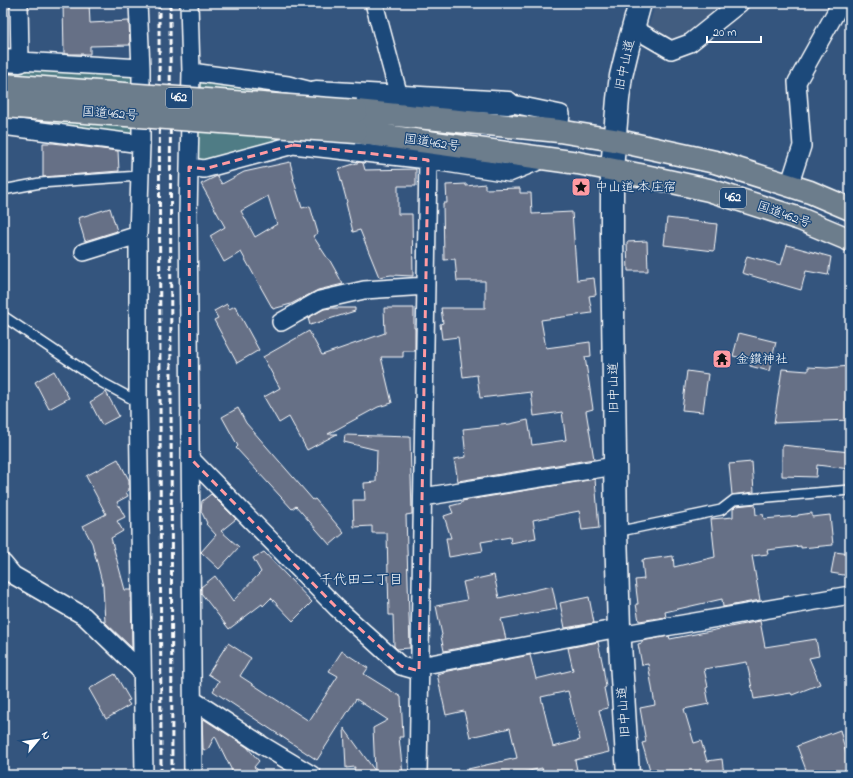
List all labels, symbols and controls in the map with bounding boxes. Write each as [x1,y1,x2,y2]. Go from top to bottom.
scale bar [707,18,761,44]
text: 20 m [713,24,736,42]
street label: 旧中山道 [610,38,640,92]
road number: 462 [166,88,192,108]
street label: 国道462号 [81,103,139,125]
street label: 国道462号 [403,130,461,156]
place icon: 中山道 本庄宿 [570,176,592,198]
place label: 中山道 本庄宿 [595,178,676,197]
road number: 462 [720,188,746,208]
street label: 国道462号 [754,197,814,233]
temple icon: 金鑚神社 [711,348,733,370]
place label: 金鑚神社 [736,350,788,369]
street label: 旧中山道 [604,362,624,414]
district label: 千代田二丁目 [319,570,403,591]
street label: 旧中山道 [613,685,635,739]
north arrow [18,720,58,760]
text: N [37,729,55,743]

